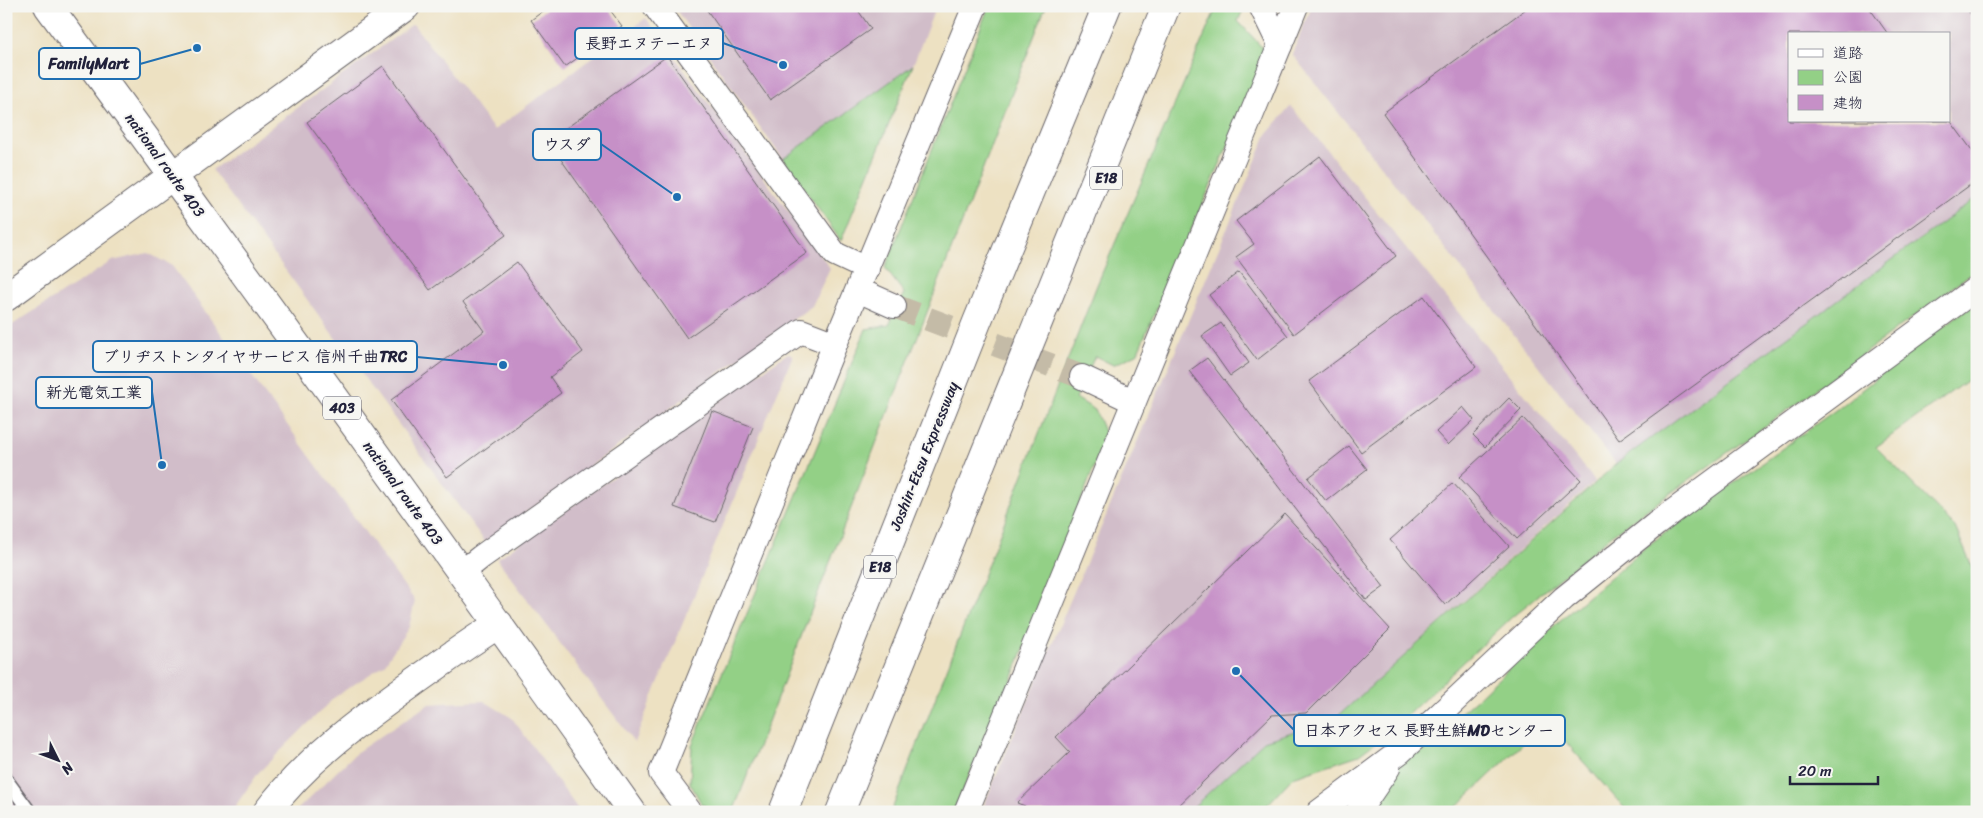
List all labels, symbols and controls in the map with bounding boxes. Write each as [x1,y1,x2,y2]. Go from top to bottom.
callout: 長野エヌテーエヌ [575,28,723,59]
text: 長野エヌテーエヌ [585,29,713,58]
legend [1788,32,1950,122]
text: 道路 [1833,40,1863,66]
callout: FamilyMart [39,48,140,79]
text: FamilyMart [47,49,130,78]
text: 公園 [1833,64,1863,90]
text: 建物 [1833,90,1863,116]
street label: national route 403 [118,107,212,223]
callout: ウスダ [533,129,601,160]
text: ウスダ [543,130,591,159]
road number: E18 [1090,167,1122,190]
callout: ブリヂストンタイヤサービス 信州千曲TRC [93,341,417,372]
text: ブリヂストンタイヤサービス 信州千曲TRC [103,342,408,371]
callout: 新光電気工業 [36,377,152,408]
street label: Joshin-Etsu Expressway [882,377,966,535]
text: 新光電気工業 [46,378,142,407]
road number: 403 [323,396,361,419]
street label: national route 403 [356,435,450,551]
road number: E18 [864,556,896,578]
callout: 日本アクセス 長野生鮮MDセンター [1294,715,1565,746]
text: 日本アクセス 長野生鮮MDセンター [1304,716,1554,745]
north arrow [32,736,82,786]
scale bar [1790,753,1878,785]
text: N [55,756,80,781]
text: 20 m [1798,758,1832,784]

